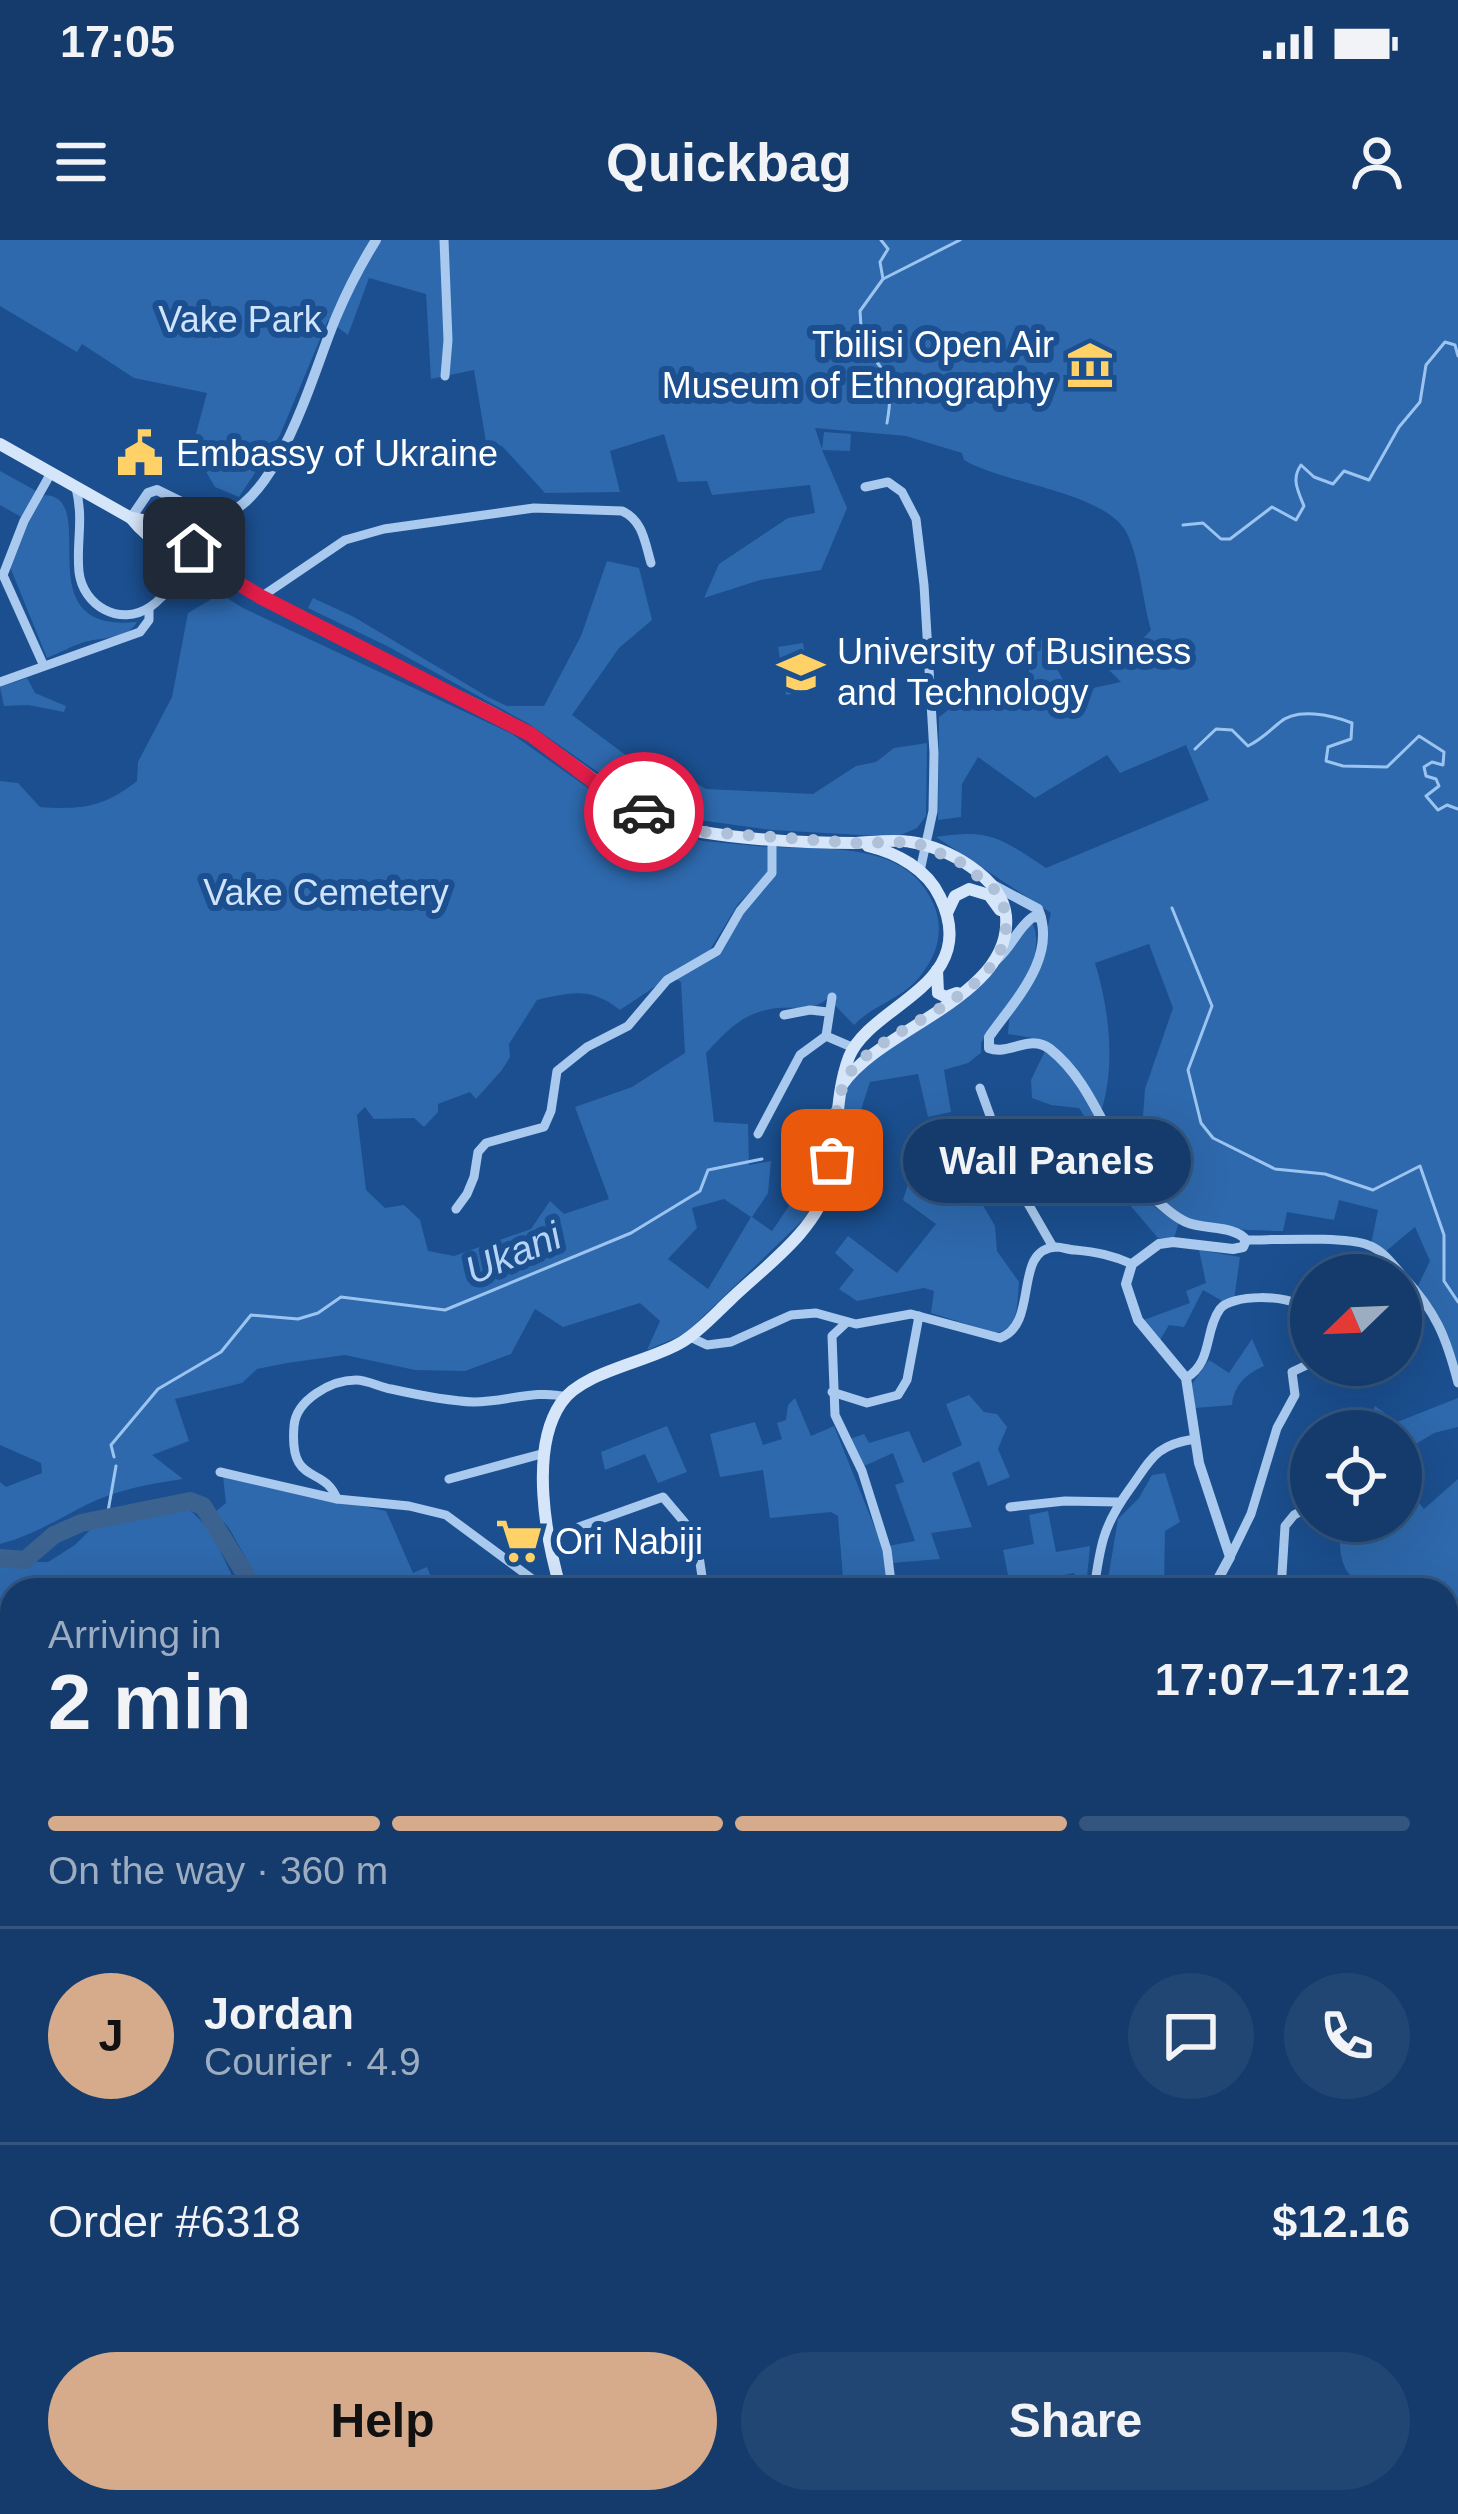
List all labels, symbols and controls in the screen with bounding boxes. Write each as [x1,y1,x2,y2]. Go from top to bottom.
text: 17:05 [60,16,175,67]
icon: menu [48,129,114,195]
icon: person [1344,129,1410,195]
text: Quickbag [606,132,852,192]
park label: Vake Park [158,299,323,340]
place label: Tbilisi Open Air Museum of Ethnography [662,324,1054,406]
museum icon: Tbilisi Open Air Museum of Ethnography [1065,340,1115,390]
public building icon: Embassy of Ukraine [115,428,165,478]
place label: Embassy of Ukraine [176,433,498,474]
pin [143,497,245,599]
icon: home [161,515,227,581]
place label: University of Business and Technology [837,631,1191,713]
school or university icon: University of Business and Technology [776,647,826,697]
courier [584,752,704,872]
icon: car [611,779,677,845]
park label: Vake Cemetery [203,872,449,913]
pin [781,1109,883,1211]
callout: Wall Panels [904,1118,1192,1202]
icon: bag [799,1127,865,1193]
text: Wall Panels [939,1139,1155,1182]
water label: Ukani [459,1213,569,1292]
north arrow [1290,1254,1422,1386]
map controls [1290,1254,1422,1542]
button: locate [1290,1410,1422,1542]
supermarket icon: Ori Nabiji [494,1516,544,1566]
place label: Ori Nabiji [555,1521,703,1562]
text: Arriving in [48,1613,221,1656]
text: 17:07–17:12 [1155,1654,1410,1705]
text: 2 min [48,1658,252,1746]
text: On the way · 360 m [48,1849,388,1892]
button: chat [1128,1973,1254,2099]
button: phone [1284,1973,1410,2099]
text: Jordan [204,1988,354,2039]
text: J [98,2010,124,2061]
text: Courier · 4.9 [204,2040,421,2083]
text: Order #6318 [48,2196,301,2247]
text: $12.16 [1272,2196,1410,2247]
button: Help [48,2352,717,2490]
button: Share [741,2352,1410,2490]

